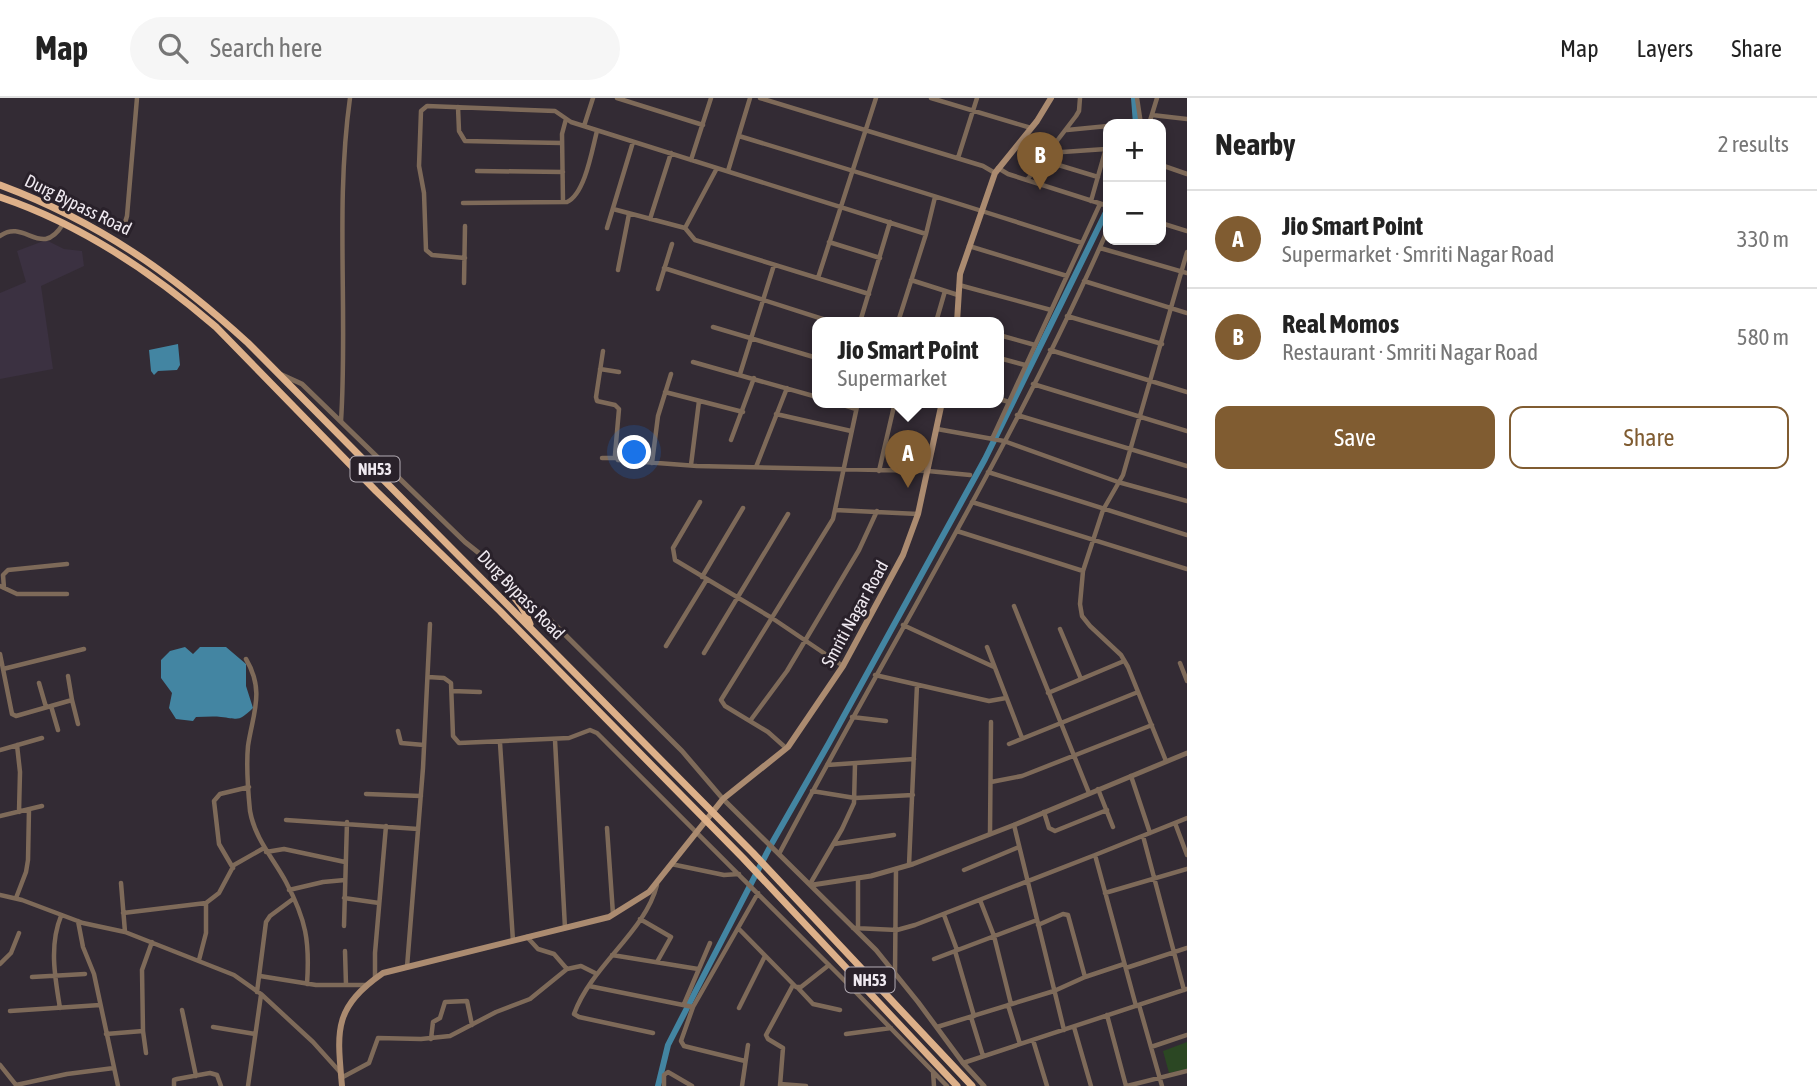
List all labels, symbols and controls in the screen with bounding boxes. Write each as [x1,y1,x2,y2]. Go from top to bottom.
search box [130,17,620,80]
text: Map [35,29,88,67]
icon: search [154,29,192,67]
text: Search here [210,33,322,63]
text: Map [1560,35,1599,62]
text: Layers [1637,35,1693,62]
text: Share [1731,35,1782,62]
map controls [1103,119,1166,245]
button: + [1103,119,1166,182]
text: Nearby [1215,127,1295,161]
text: 2 results [1718,131,1789,157]
pin: B [1017,132,1063,190]
street label: Durg Bypass Road [21,170,135,239]
button: − [1103,182,1166,245]
text: Jio Smart Point [1282,211,1423,241]
text: A [1232,226,1244,252]
text: 330 m [1737,226,1789,252]
text: Supermarket · Smriti Nagar Road [1282,241,1554,267]
text: Real Momos [1282,309,1399,339]
popup [812,317,1004,408]
text: B [1233,324,1243,350]
text: 580 m [1737,324,1789,350]
text: Jio Smart Point [837,335,979,365]
text: Restaurant · Smriti Nagar Road [1282,339,1538,365]
text: Supermarket [837,365,947,391]
button: Save [1215,406,1495,469]
button: Share [1509,406,1789,469]
pin: A [885,430,931,488]
your location [617,435,651,469]
road number: NH53 [350,456,400,482]
street label: Durg Bypass Road [473,546,569,644]
street label: Smriti Nagar Road [817,557,893,671]
road number: NH53 [846,968,894,992]

